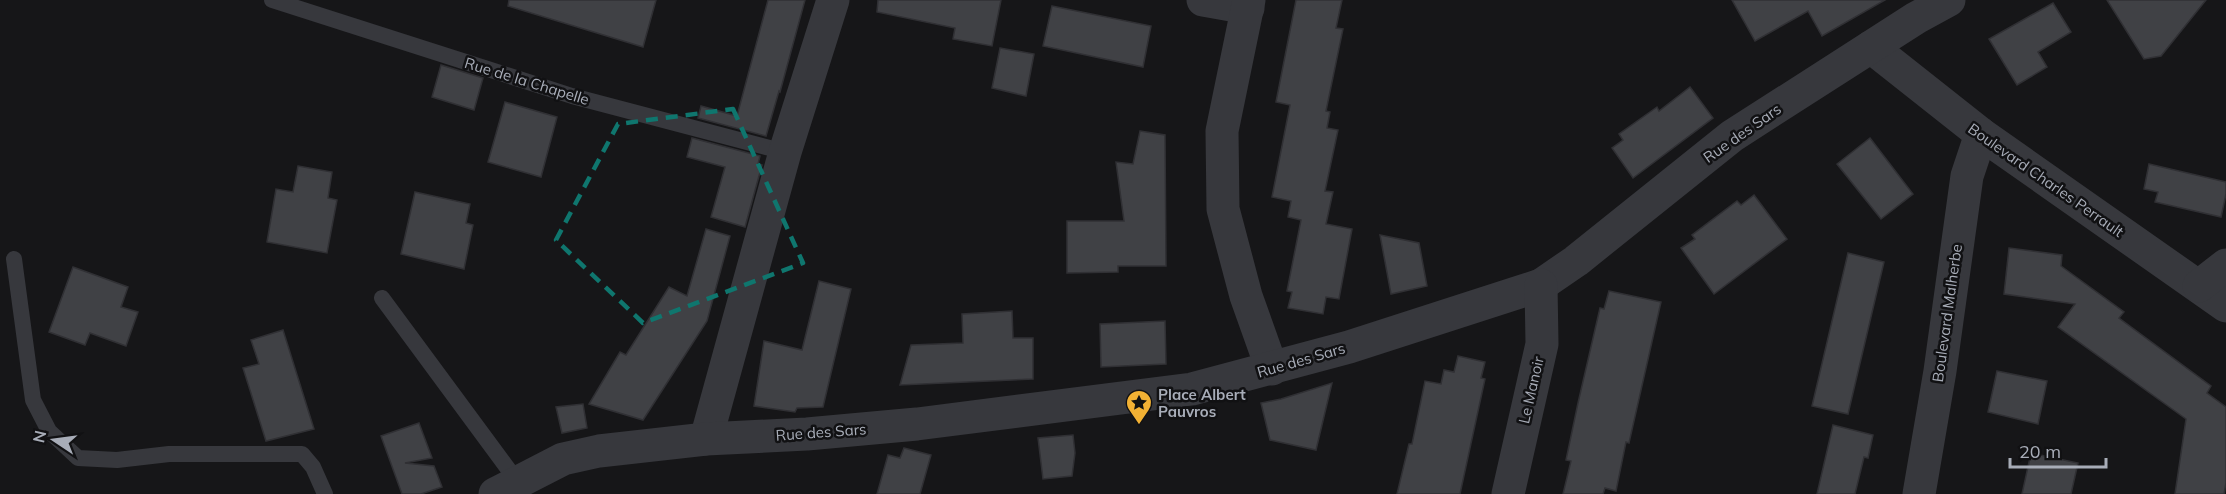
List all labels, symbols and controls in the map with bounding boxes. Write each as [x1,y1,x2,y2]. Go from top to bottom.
street label: Rue de la Chapelle [462,53,592,109]
street label: Rue des Sars [1699,99,1785,167]
street label: Boulevard Charles Perrault [1965,119,2127,241]
street label: Boulevard Malherbe [1928,243,1966,383]
street label: Rue des Sars [1255,338,1347,382]
street label: Le Manoir [1514,354,1548,425]
place label: Place Albert Pauvros [1158,385,1246,421]
place icon: Place Albert Pauvros [1124,388,1154,426]
north arrow [24,410,84,470]
street label: Rue des Sars [775,419,867,445]
text: N [28,428,50,445]
scale bar [2010,431,2106,469]
text: 20 m [2019,440,2061,463]

